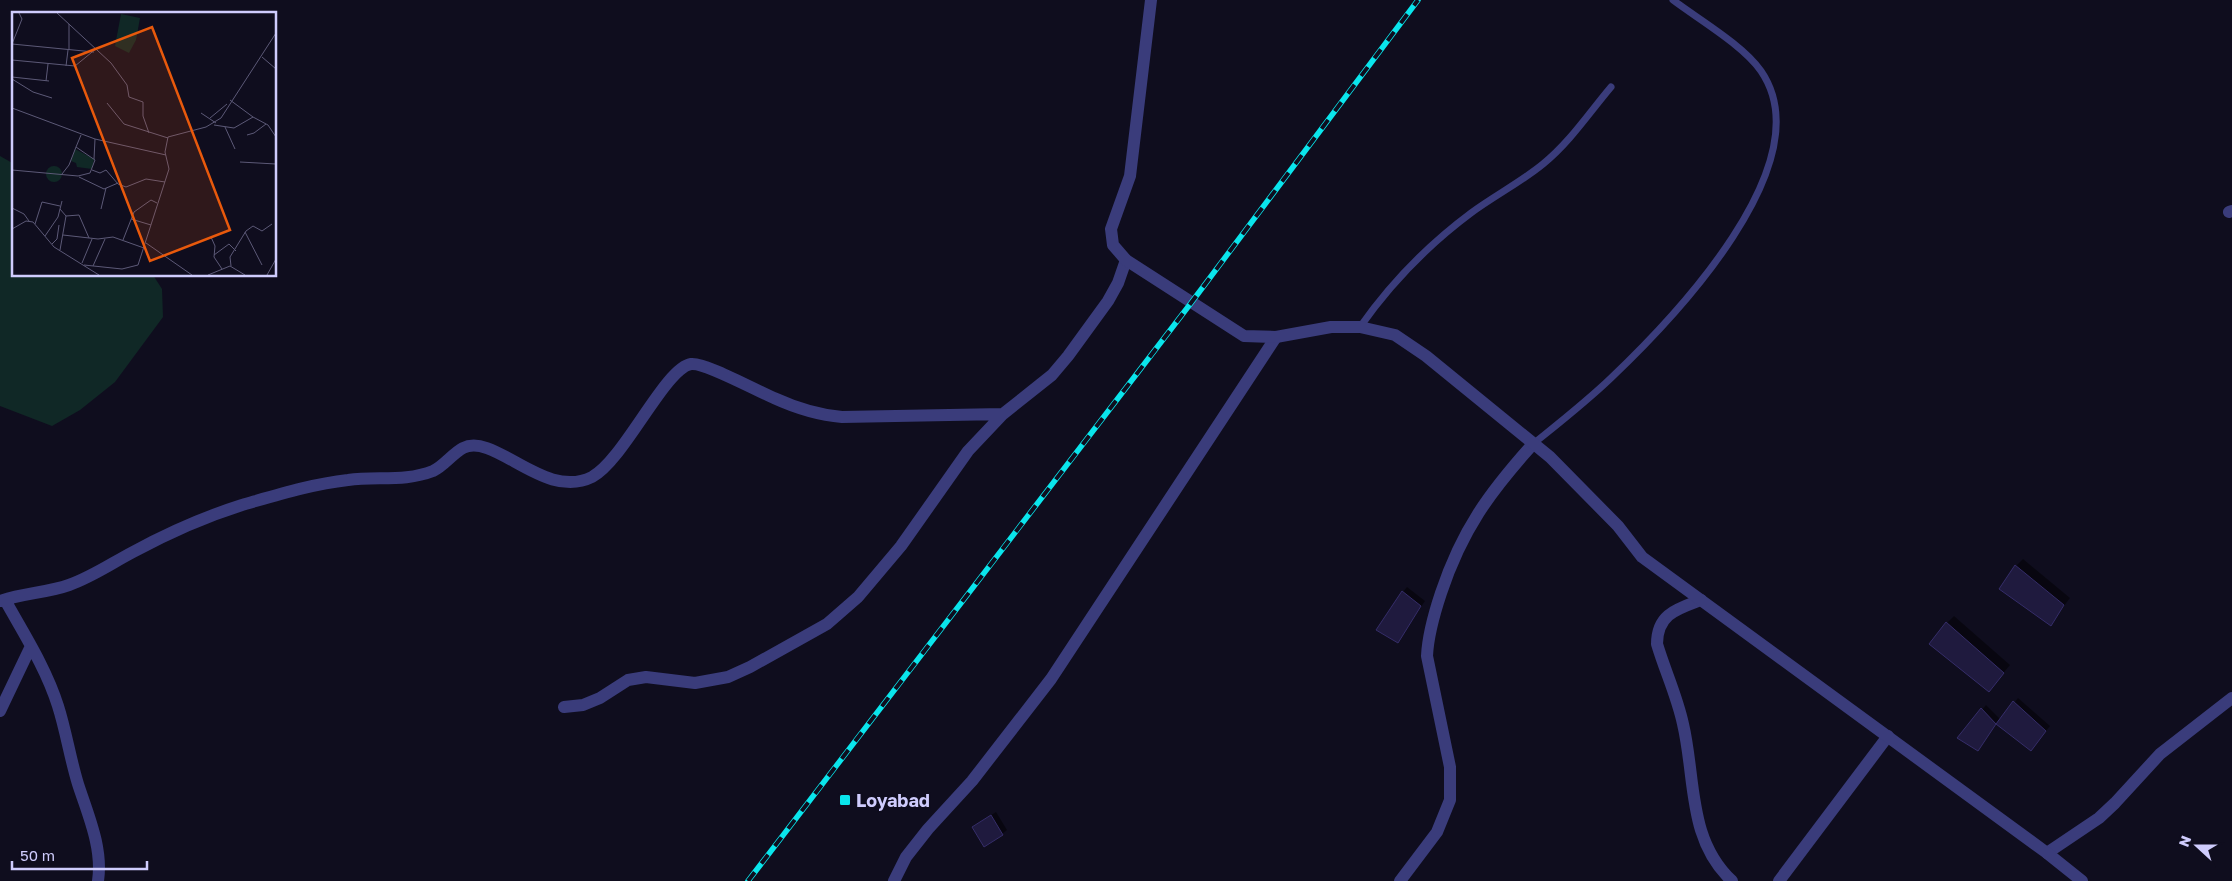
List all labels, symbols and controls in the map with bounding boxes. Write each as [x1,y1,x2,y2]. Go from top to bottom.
inset map [12,12,276,276]
place label: Loyabad [856,789,930,811]
marker: Loyabad [838,793,852,807]
north arrow [2172,821,2222,871]
text: N [2175,833,2194,849]
scale bar [12,838,148,870]
text: 50 m [20,846,55,864]

